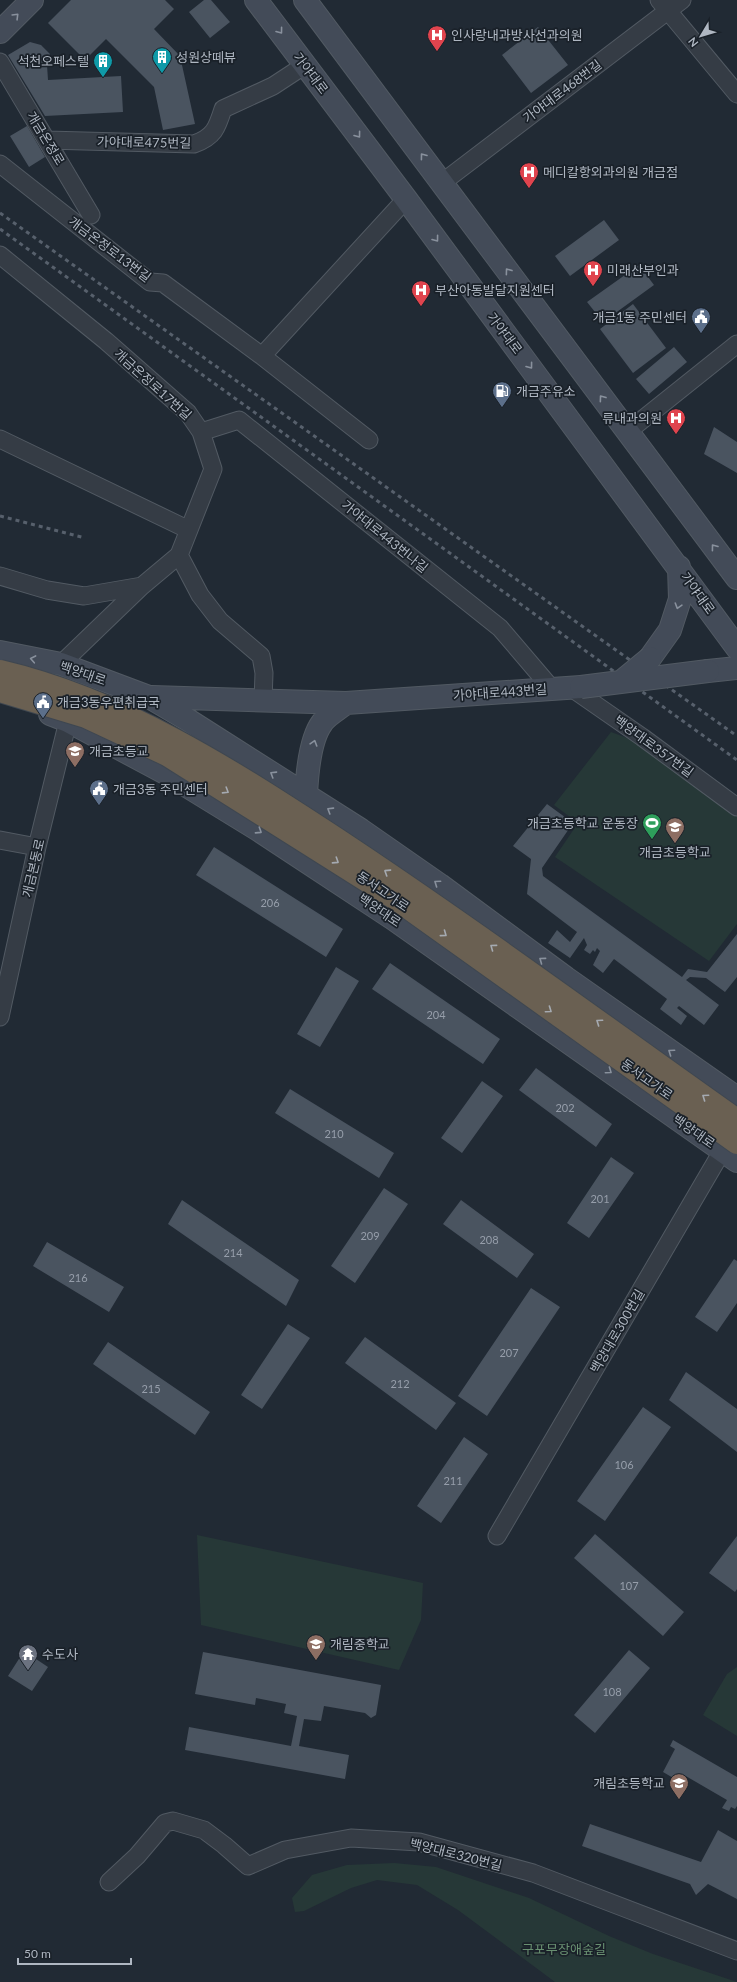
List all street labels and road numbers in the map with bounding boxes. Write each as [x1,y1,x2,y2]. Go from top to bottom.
street label: 가야대로 [290,49,332,97]
street label: 가야대로468번길 [519,56,605,126]
street label: 개금온정로 [24,108,68,168]
street label: 가야대로475번길 [97,133,191,151]
street label: 개금온정로13번길 [66,213,154,285]
street label: 가야대로 [484,309,526,357]
street label: 개금온정로17번길 [111,345,195,423]
street label: 가야대로443번나길 [339,496,431,576]
street label: 가야대로 [677,569,719,617]
street label: 백양대로 [58,658,108,688]
street label: 가야대로443번길 [452,681,548,703]
street label: 백양대로357번길 [611,712,697,780]
street label: 개금본동로 [18,837,48,899]
street label: 동서고가로 [354,868,412,914]
street label: 백양대로 [356,890,404,930]
street label: 동서고가로 [618,1055,676,1103]
street label: 백양대로 [670,1111,718,1151]
street label: 백양대로300번길 [586,1286,648,1376]
street label: 백양대로320번길 [408,1835,504,1873]

